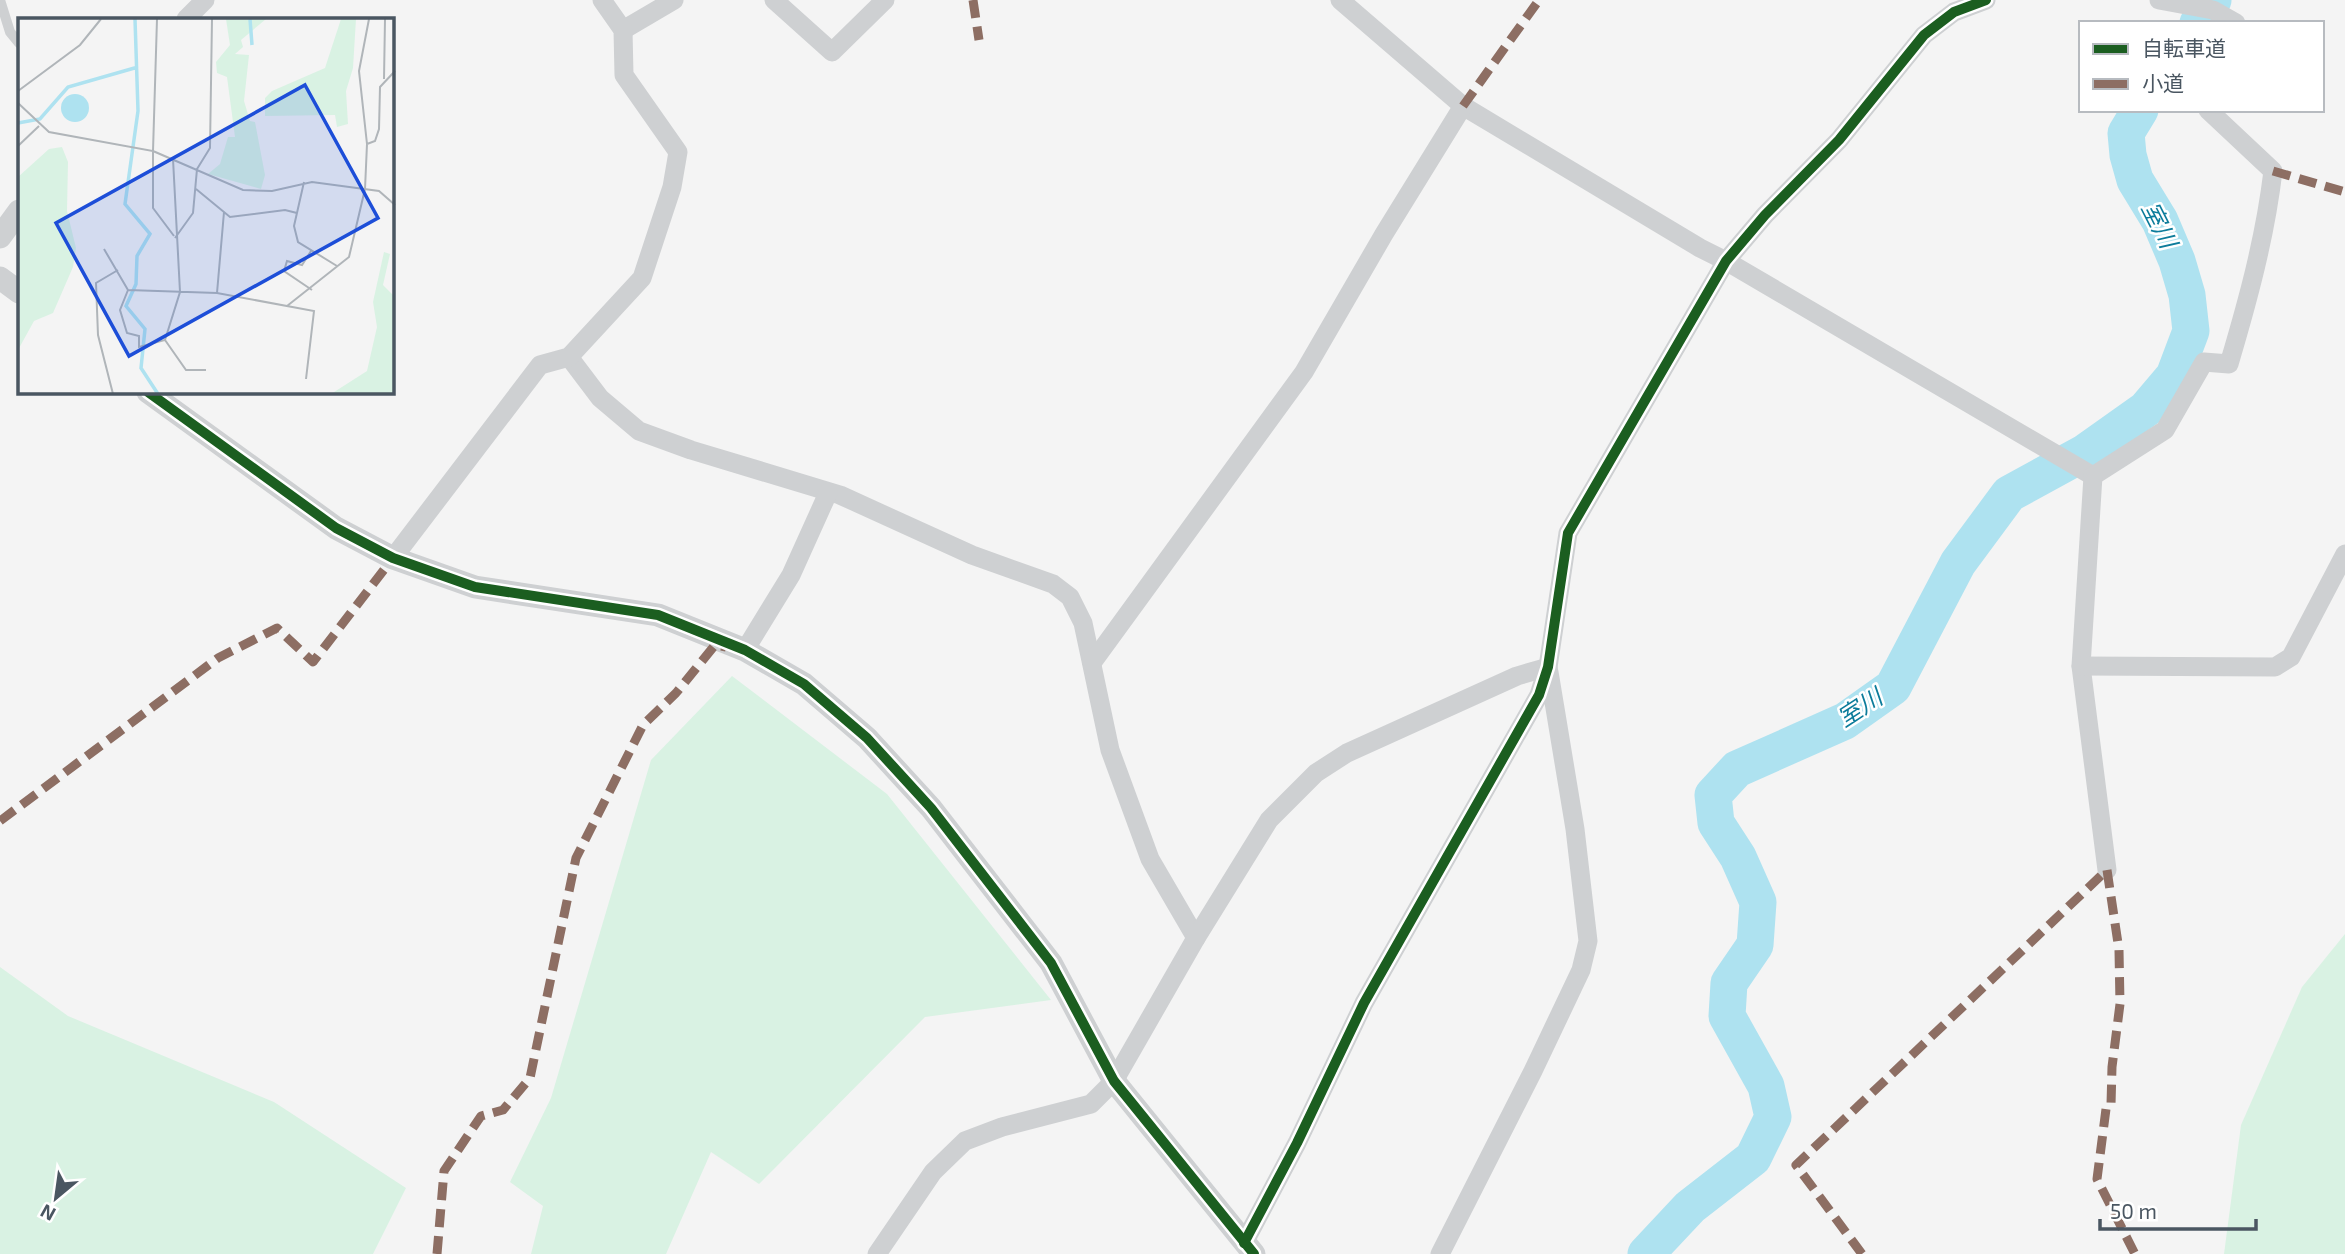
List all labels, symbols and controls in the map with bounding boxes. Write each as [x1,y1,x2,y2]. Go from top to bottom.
inset map [18,18,394,394]
legend [2079,21,2324,112]
text: 自転車道 [2142,35,2226,60]
text: 小道 [2142,70,2184,95]
water label: 室川 [2137,196,2186,255]
water label: 室川 [1831,680,1890,732]
north arrow [21,1163,91,1233]
scale bar [2100,1188,2256,1232]
text: 50 m [2110,1198,2157,1223]
text: N [36,1200,59,1227]

